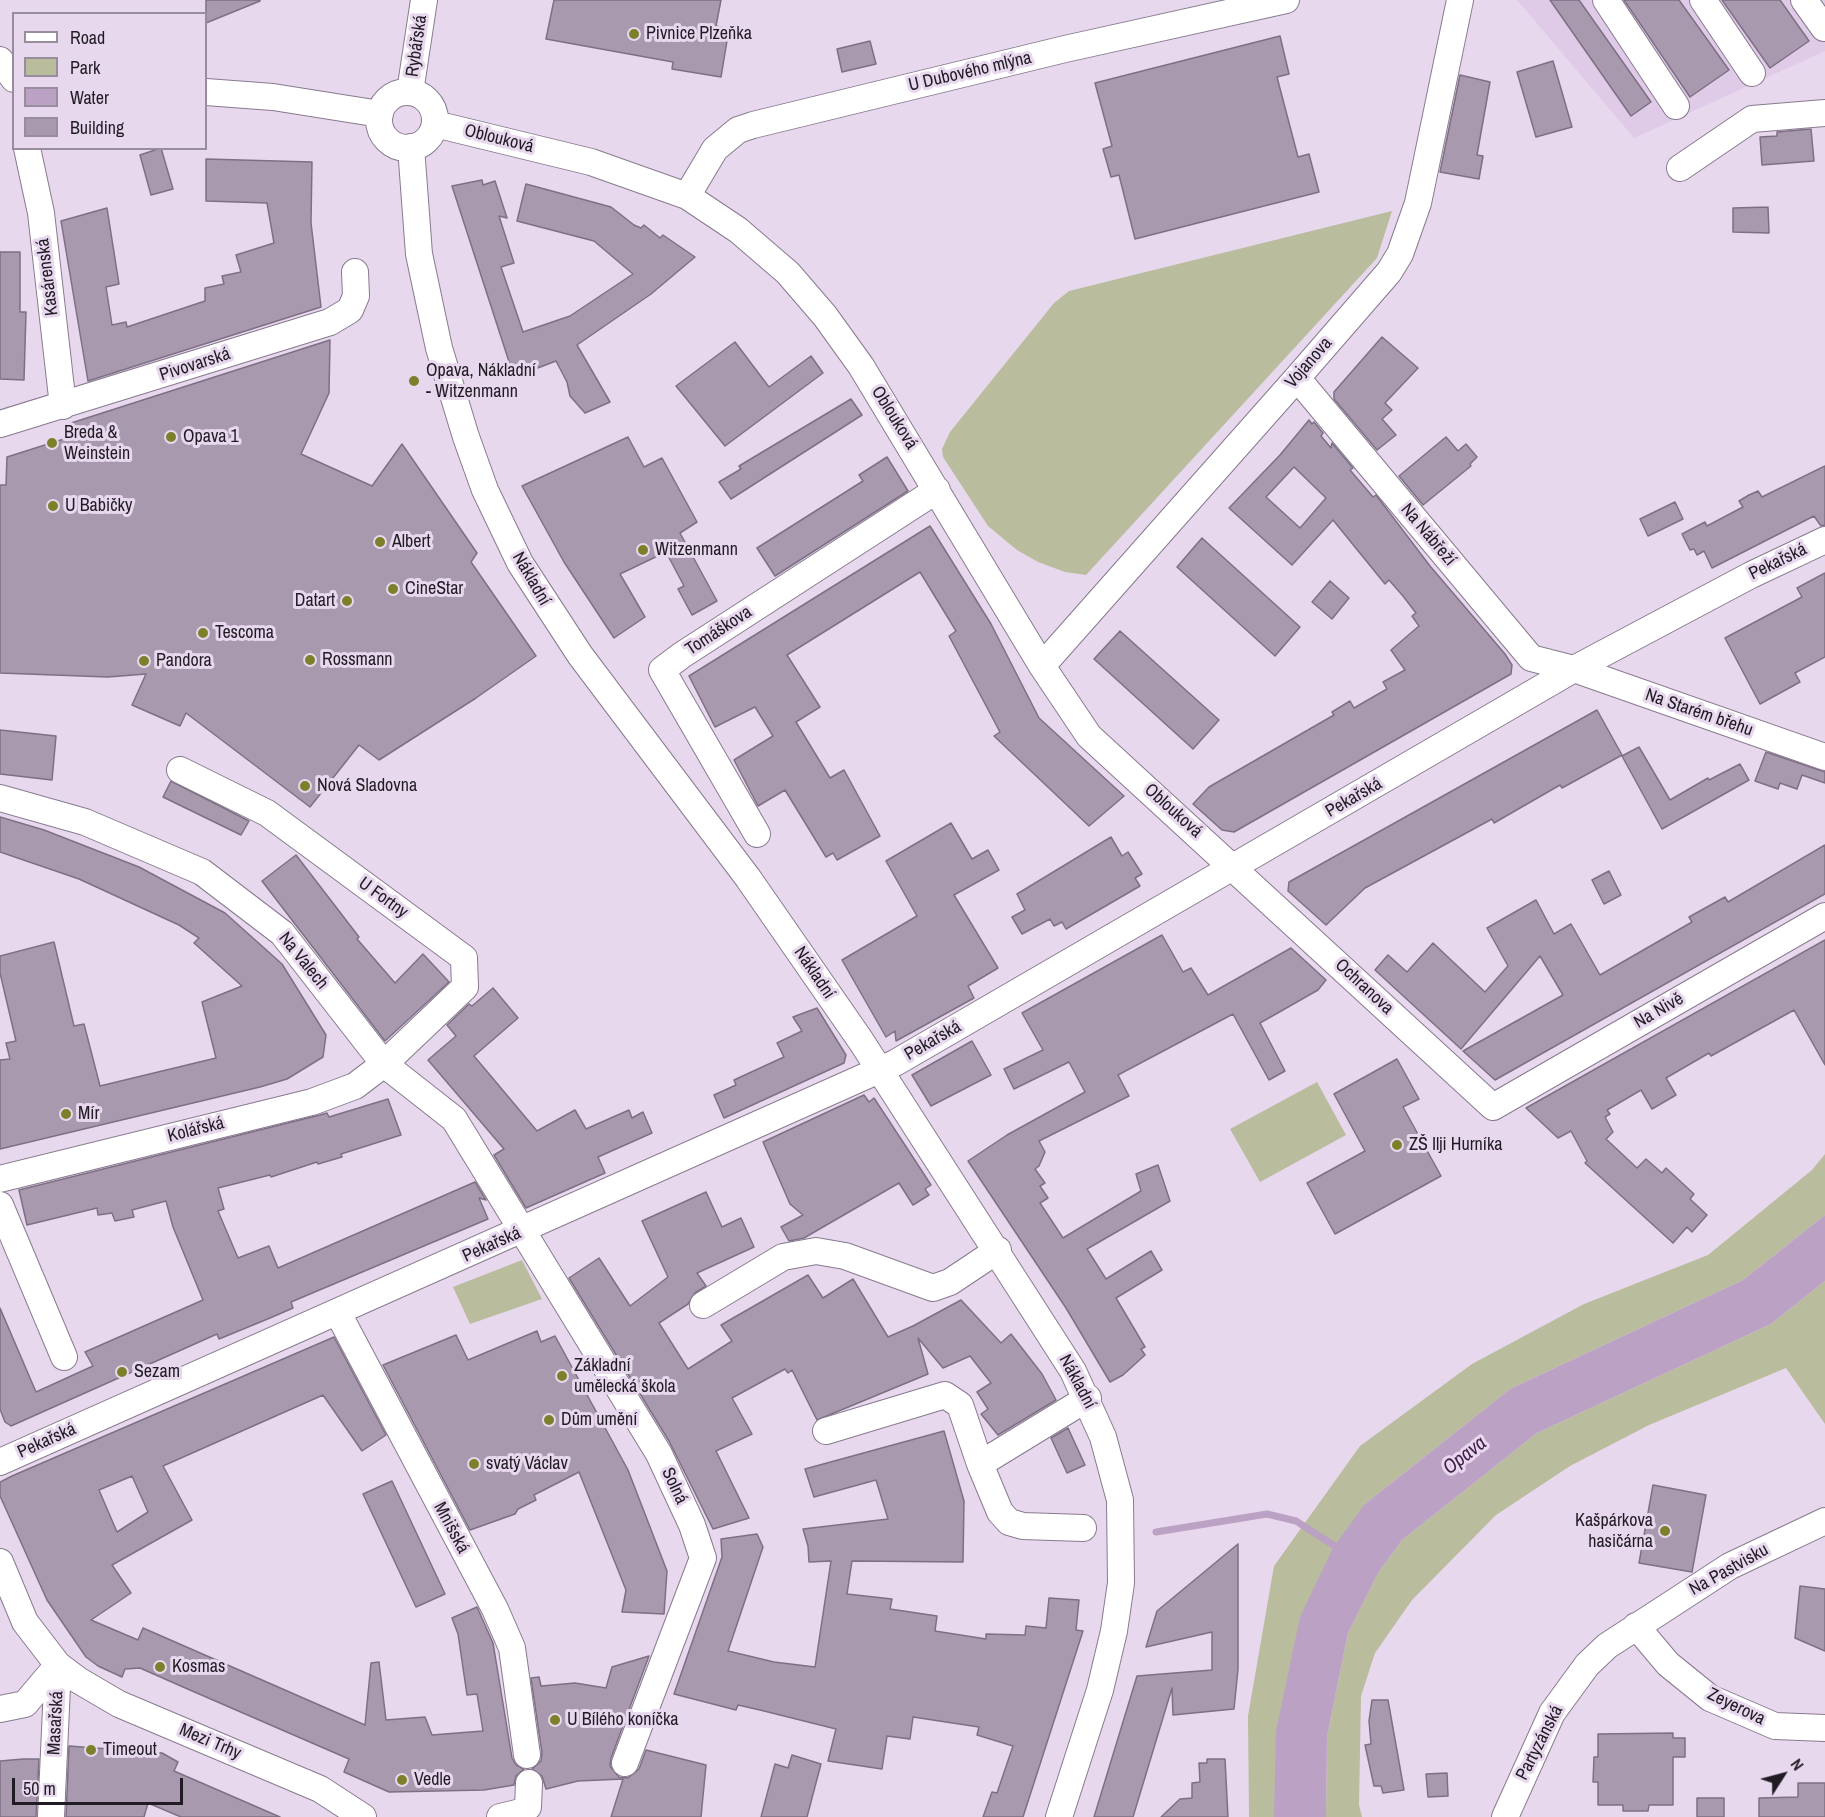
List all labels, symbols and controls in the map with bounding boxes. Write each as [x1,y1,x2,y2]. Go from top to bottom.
legend [12,12,207,150]
street label: Rybářská [402,14,432,78]
place label: Pivnice Plzeňka [646,23,752,45]
text: Road [70,25,105,50]
marker: Pivnice Plzeňka [627,27,641,41]
street label: U Dubového mlýna [906,47,1034,97]
text: Park [70,55,100,80]
text: Water [70,85,109,110]
text: Building [70,115,124,140]
street label: Oblouková [462,120,536,158]
street label: Kasárenská [33,237,63,317]
street label: Vojanova [1281,333,1337,393]
street label: Pivovarská [157,343,233,387]
place label: Opava, Nákladní - Witzenmann [426,360,536,403]
marker: Opava, Nákladní - Witzenmann [407,374,421,388]
street label: Oblouková [866,382,922,454]
place label: Breda & Weinstein [64,422,130,464]
place label: Opava 1 [183,426,239,448]
marker: Opava 1 [164,430,178,444]
marker: Breda & Weinstein [45,436,59,450]
place label: U Babičky [65,495,132,517]
marker: U Babičky [46,499,60,513]
street label: Na Nábřeží [1396,499,1460,571]
place label: Albert [392,531,431,553]
marker: Albert [373,535,387,549]
place label: Witzenmann [655,539,738,561]
street label: Pekařská [1746,539,1810,585]
marker: Witzenmann [636,543,650,557]
street label: Nákladní [507,548,555,610]
place label: CineStar [405,578,463,600]
marker: CineStar [386,582,400,596]
place label: Datart [295,590,335,612]
marker: Datart [340,594,354,608]
street label: Tomáškova [682,602,756,660]
place label: Tescoma [215,622,274,644]
marker: Tescoma [196,626,210,640]
place label: Rossmann [322,649,393,671]
place label: Pandora [156,650,212,672]
marker: Rossmann [303,653,317,667]
marker: Pandora [137,654,151,668]
street label: Na Starém břehu [1642,684,1756,742]
street label: Pekařská [1322,773,1386,823]
place label: Nová Sladovna [317,775,417,797]
marker: Nová Sladovna [298,779,312,793]
street label: Oblouková [1140,779,1206,843]
street label: U Fortny [354,873,412,923]
street label: Na Valech [274,928,332,994]
street label: Nákladní [789,943,839,1003]
street label: Ochranova [1330,954,1398,1020]
street label: Na Nivě [1631,988,1687,1034]
street label: Pekařská [901,1016,965,1066]
place label: Mír [78,1103,99,1125]
marker: Mír [59,1107,73,1121]
street label: Kolářská [166,1113,226,1147]
place label: ZŠ Ilji Hurníka [1409,1134,1503,1156]
marker: ZŠ Ilji Hurníka [1390,1138,1404,1152]
street label: Pekařská [460,1223,524,1267]
street label: Nákladní [1054,1351,1100,1413]
place label: Základní umělecká škola [574,1355,676,1398]
place label: Sezam [134,1361,180,1383]
marker: Sezam [115,1365,129,1379]
marker: Základní umělecká škola [555,1369,569,1383]
place label: Dům umění [561,1409,637,1431]
marker: Dům umění [542,1413,556,1427]
street label: Pekařská [15,1419,79,1463]
water label: Opava [1439,1432,1491,1480]
place label: svatý Václav [486,1453,568,1475]
marker: svatý Václav [467,1457,481,1471]
street label: Solná [656,1464,692,1508]
street label: Mnišská [429,1499,473,1557]
place label: Kašpárkova hasičárna [1575,1510,1653,1552]
marker: Kašpárkova hasičárna [1658,1524,1672,1538]
street label: Na Pastvisku [1686,1539,1772,1601]
place label: Kosmas [172,1656,225,1678]
marker: Kosmas [153,1660,167,1674]
street label: Zeyerova [1704,1684,1768,1730]
street label: Masařská [44,1690,68,1756]
street label: Partyzánská [1512,1702,1568,1784]
place label: U Bílého koníčka [567,1709,679,1731]
marker: U Bílého koníčka [548,1713,562,1727]
street label: Mezi Trhy [176,1719,244,1765]
place label: Timeout [103,1739,157,1761]
marker: Timeout [84,1743,98,1757]
north arrow [1753,1745,1813,1805]
text: N [1786,1754,1809,1775]
scale bar [15,1766,186,1804]
place label: Vedle [414,1769,451,1791]
marker: Vedle [395,1773,409,1787]
text: 50 m [23,1776,56,1801]

